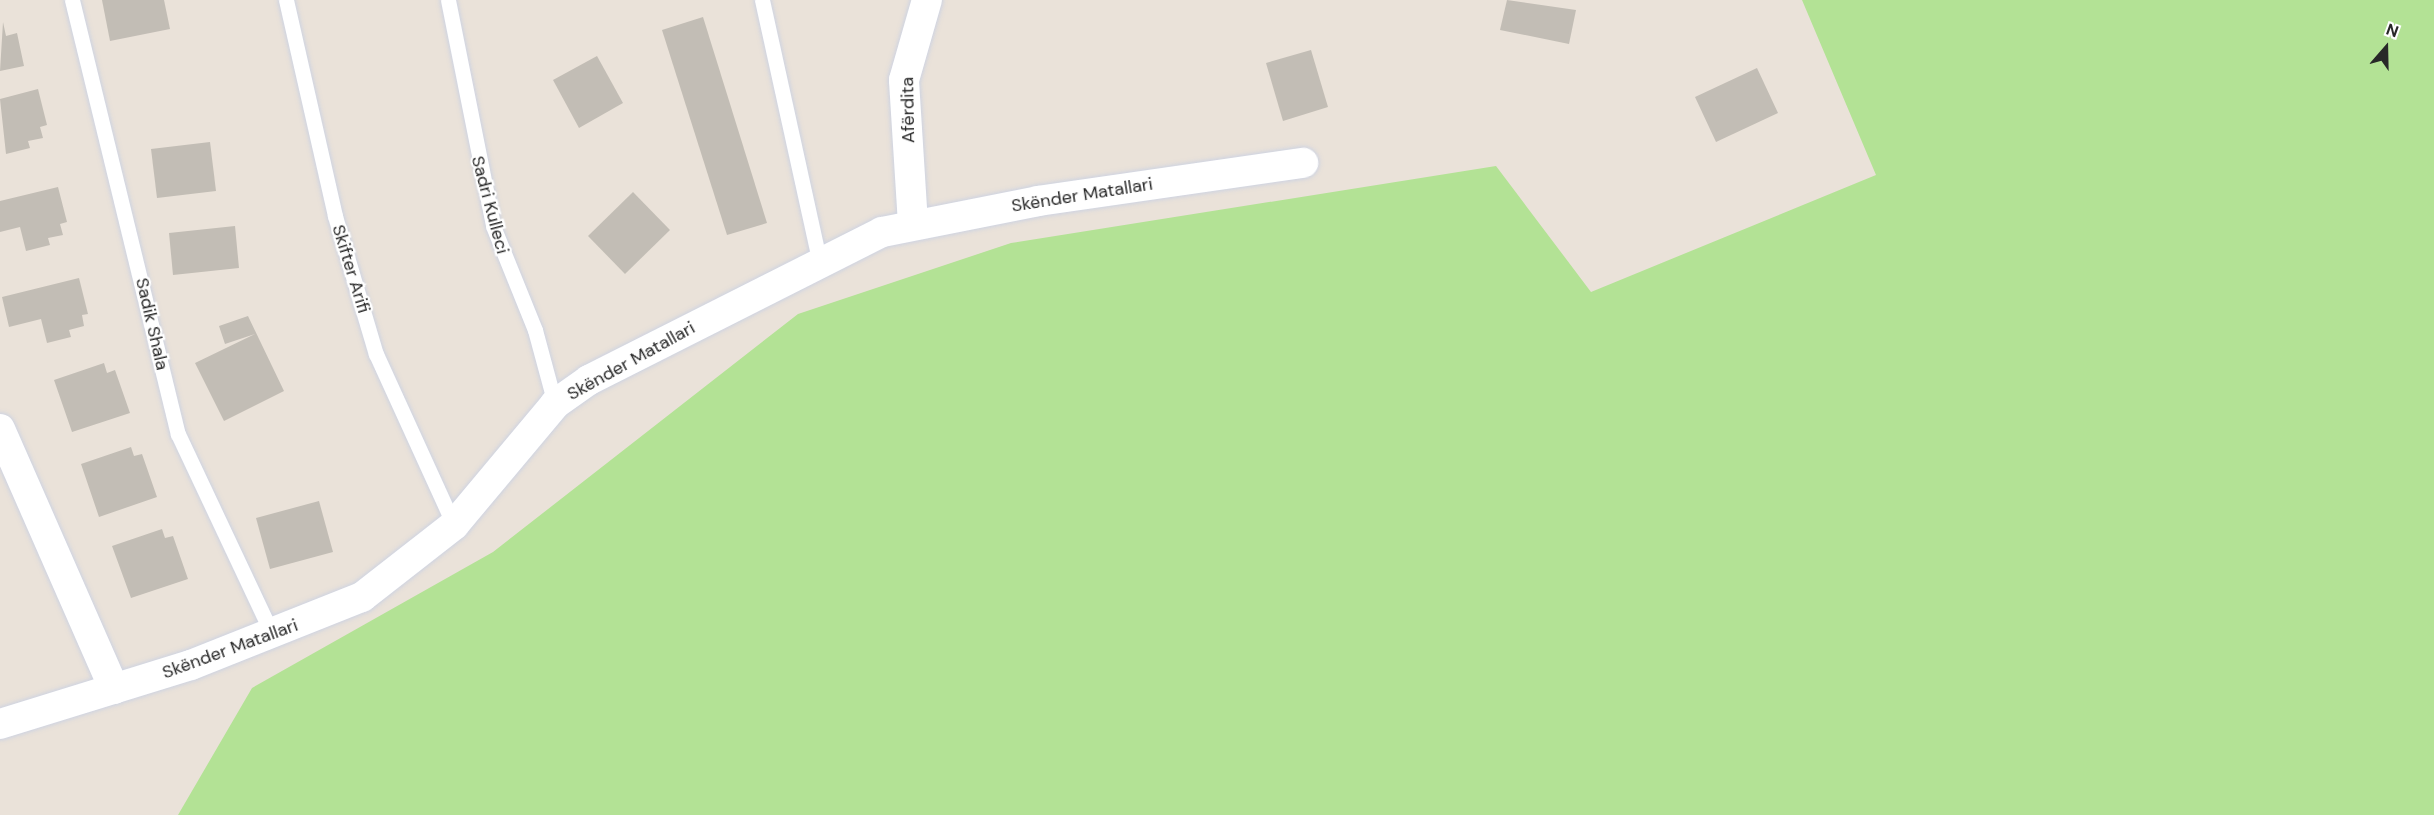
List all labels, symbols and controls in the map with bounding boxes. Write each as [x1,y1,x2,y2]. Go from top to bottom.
north arrow [2356,18,2416,78]
text: N [2383,19,2401,42]
street label: Afërdita [897,77,919,143]
street label: Sadri Kulleci [467,154,513,256]
street label: Skënder Matallari [1010,173,1154,217]
street label: Skifter Arifi [327,222,375,316]
street label: Sadik Shala [131,276,173,372]
street label: Skënder Matallari [563,317,699,405]
street label: Skënder Matallari [159,614,301,684]

